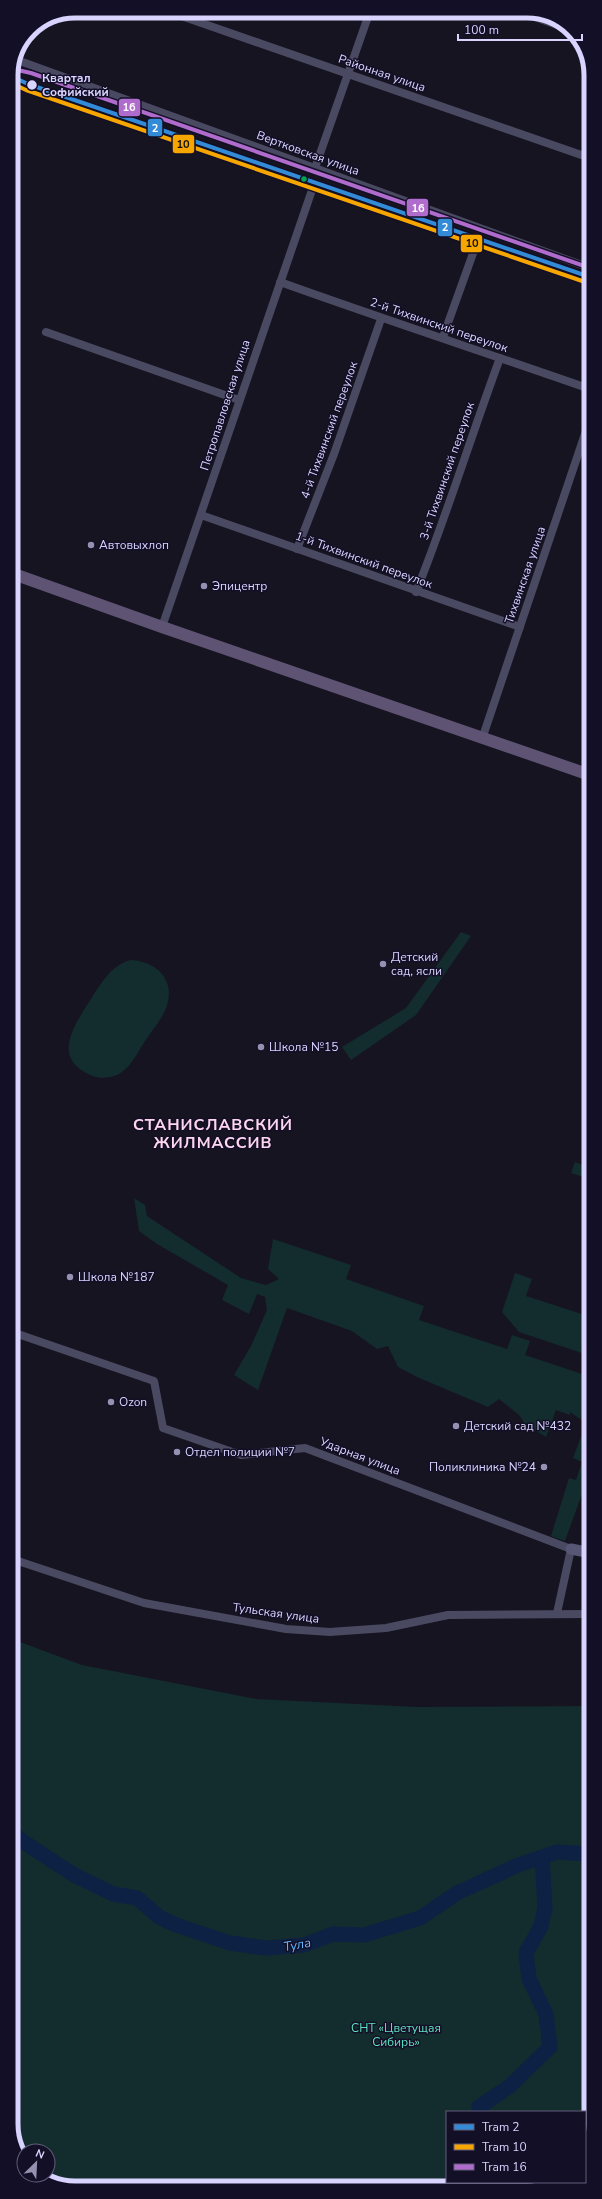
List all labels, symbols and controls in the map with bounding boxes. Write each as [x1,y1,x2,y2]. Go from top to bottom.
scale bar [458,16,582,42]
text: 100 m [464,22,499,38]
street label: Районная улица [336,51,428,95]
place label: Квартал Софийский [42,70,109,100]
marker: Квартал Софийский [25,78,39,92]
line badge: 16 [118,98,141,117]
text: 16 [122,100,136,115]
line badge: 2 [147,118,163,137]
text: 2 [152,121,159,136]
street label: Вертковская улица [254,127,362,179]
line badge: 10 [172,134,195,154]
text: 10 [176,137,190,152]
unlabelled marker [299,174,309,184]
line badge: 16 [406,198,429,217]
text: 16 [411,201,425,216]
line badge: 2 [437,218,453,237]
text: 2 [442,220,449,235]
line badge: 10 [460,234,483,253]
text: 10 [465,236,479,251]
street label: 2-й Тихвинский переулок [368,294,511,356]
street label: Петропавловская улица [196,338,254,472]
street label: 4-й Тихвинский переулок [297,359,362,501]
street label: 3-й Тихвинский переулок [416,399,478,542]
street label: Тихвинская улица [501,524,549,626]
street label: 1-й Тихвинский переулок [293,528,435,593]
place label: Автовыхлоп [99,537,169,553]
marker: Автовыхлоп [86,540,96,550]
place label: Эпицентр [212,578,267,594]
marker: Эпицентр [199,581,209,591]
place label: Детский сад, ясли [391,949,442,979]
marker: Детский сад, ясли [378,959,388,969]
place label: Школа №15 [269,1039,338,1055]
marker: Школа №15 [256,1042,266,1052]
district label: СТАНИСЛАВСКИЙ ЖИЛМАССИВ [133,1114,293,1154]
place label: Школа №187 [78,1269,155,1285]
marker: Школа №187 [65,1272,75,1282]
place label: Ozon [119,1394,147,1410]
marker: Ozon [106,1397,116,1407]
place label: Детский сад №432 [464,1418,571,1434]
marker: Детский сад №432 [451,1421,461,1431]
street label: Ударная улица [317,1433,403,1479]
place label: Отдел полиции №7 [185,1444,295,1460]
marker: Отдел полиции №7 [172,1447,182,1457]
place label: Поликлиника №24 [429,1459,536,1475]
marker: Поликлиника №24 [539,1462,549,1472]
street label: Тульская улица [232,1599,320,1627]
water label: Тула [282,1934,312,1956]
park label: СНТ «Цветущая Сибирь» [351,2020,441,2050]
legend [446,2111,586,2183]
text: Tram 2 [482,2119,519,2135]
text: Tram 10 [482,2139,527,2155]
north arrow [16,2143,56,2183]
text: N [33,2146,47,2163]
text: Tram 16 [482,2159,527,2175]

